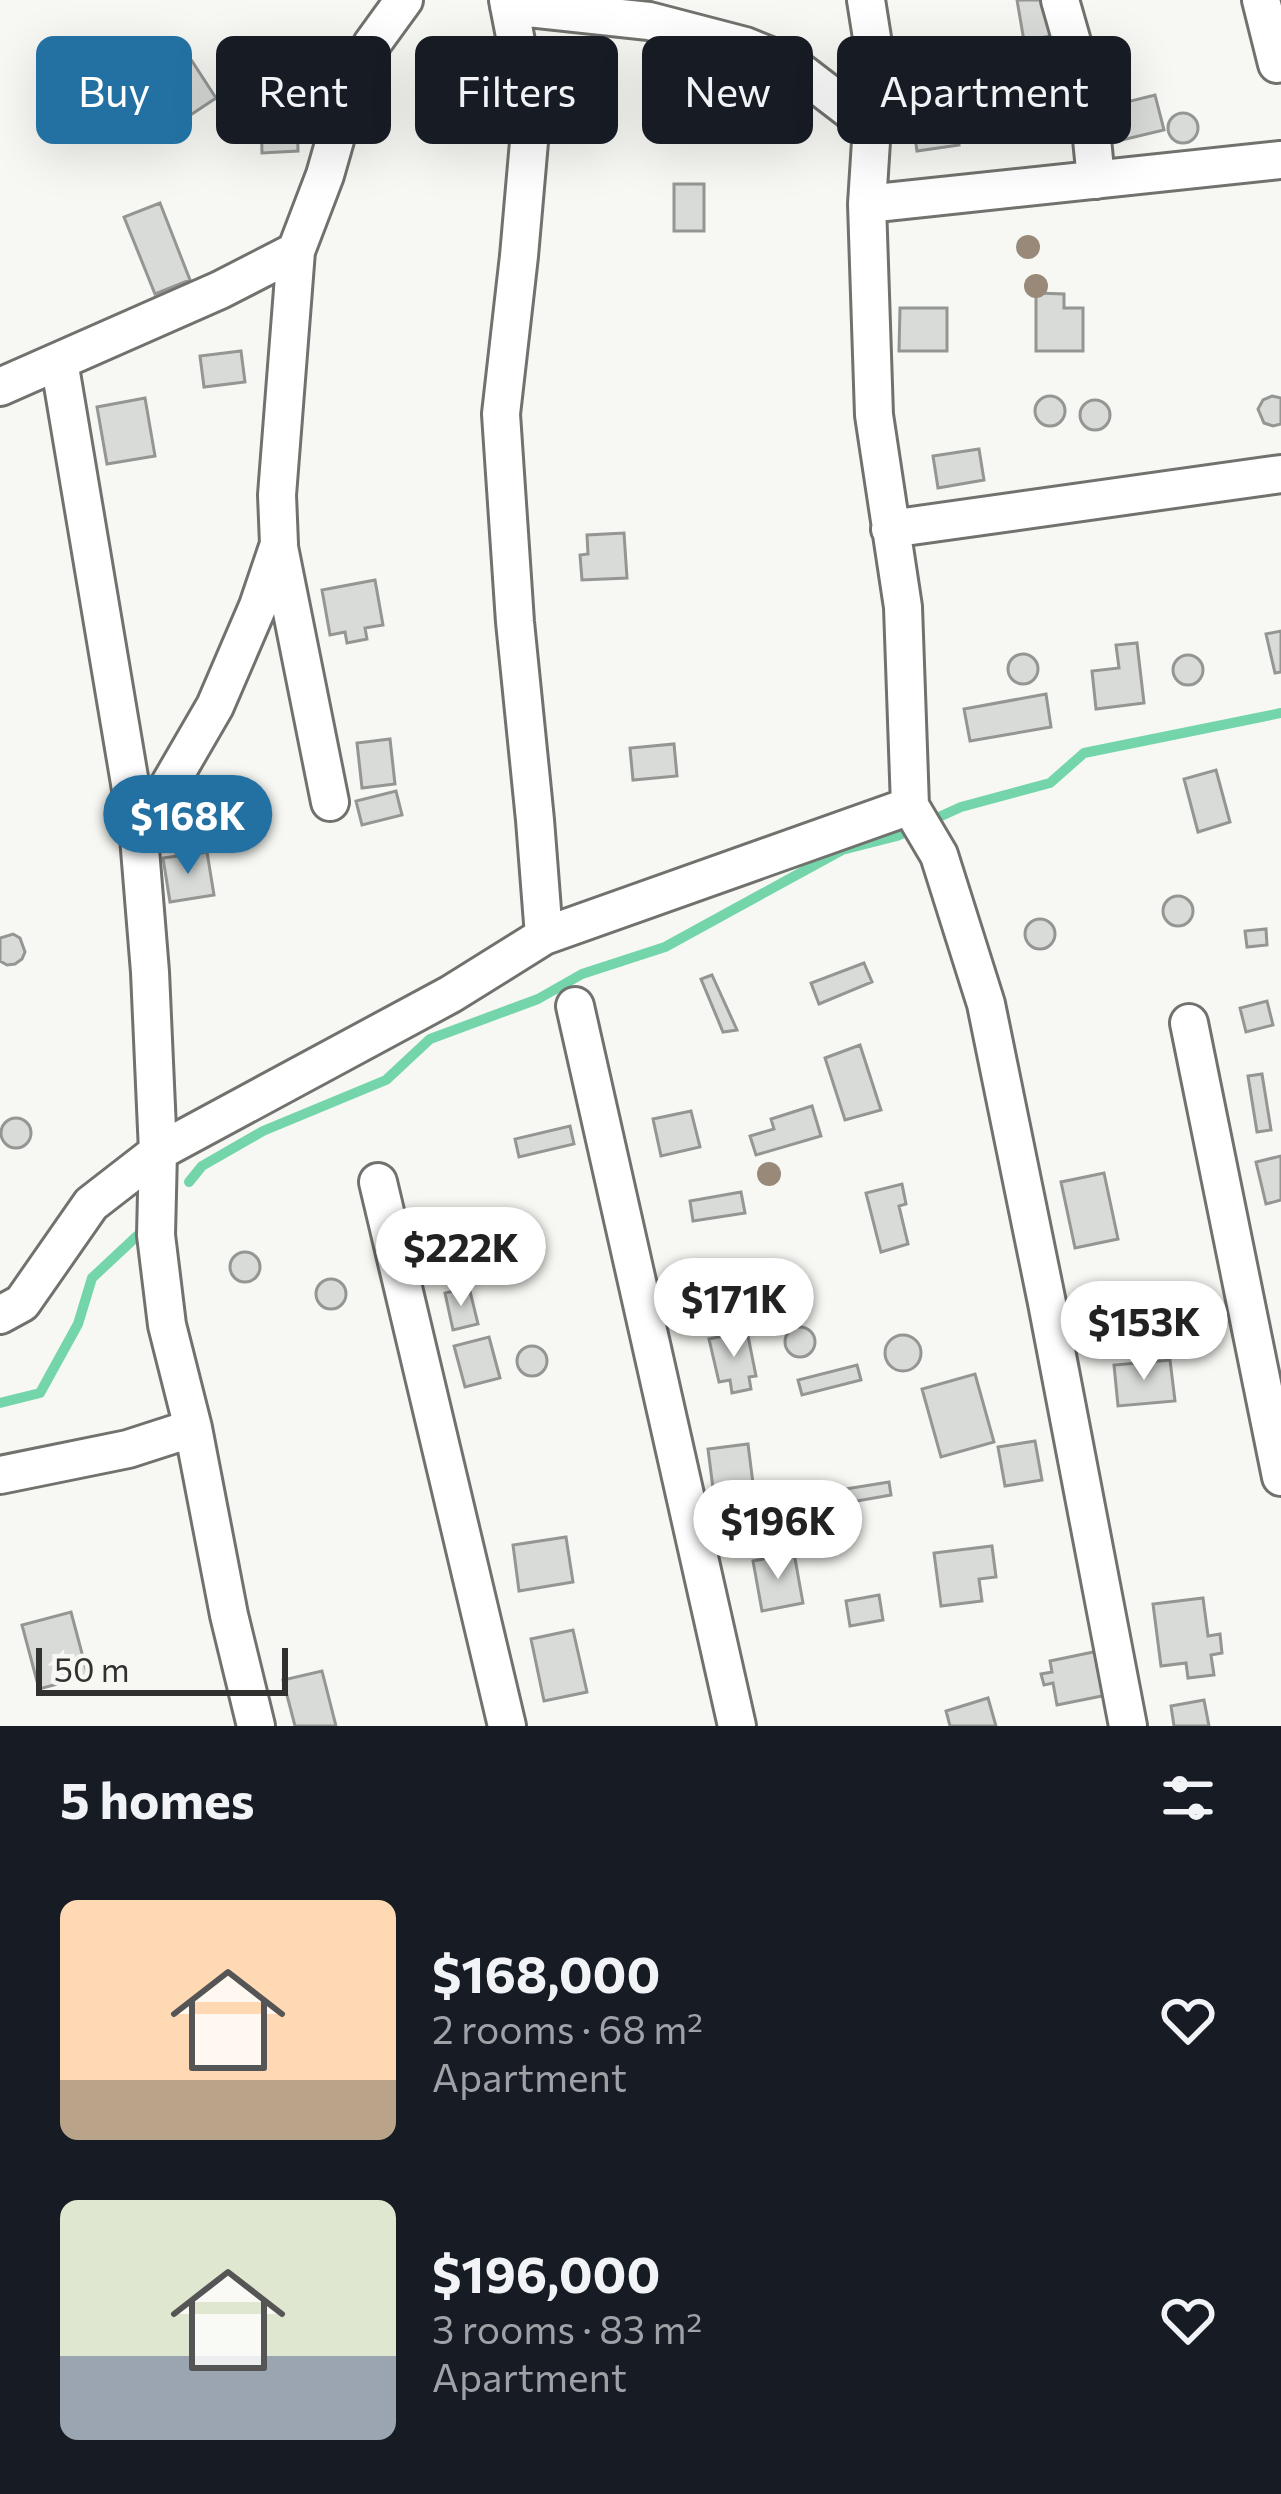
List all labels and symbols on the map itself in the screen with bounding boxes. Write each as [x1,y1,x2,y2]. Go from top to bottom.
pin: $168K [104,775,272,877]
pin: $222K [377,1207,545,1309]
pin: $171K [650,1258,818,1360]
pin: $153K [1060,1281,1228,1383]
pin: $196K [694,1480,862,1582]
scale bar [36,1642,288,1695]

